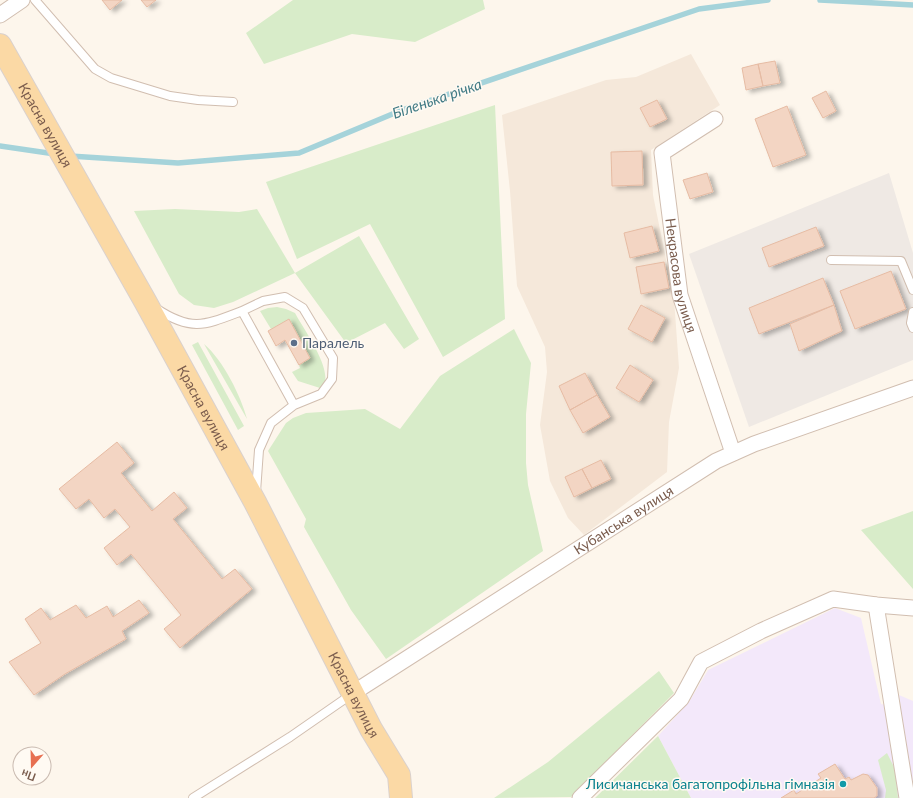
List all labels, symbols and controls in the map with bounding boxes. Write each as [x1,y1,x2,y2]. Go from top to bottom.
water label: Біленька річка [390,74,484,122]
street label: Красна вулиця [15,80,76,170]
street label: Некрасова вулиця [662,217,701,335]
place label: Паралель [302,334,365,351]
marker: Паралель [289,338,299,348]
street label: Красна вулиця [174,362,234,453]
street label: Кубанська вулиця [570,482,676,558]
street label: Красна вулиця [325,649,383,741]
north arrow [12,746,52,786]
text: Пн [19,767,37,784]
place label: Лисичанська багатопрофільна гімназія [585,775,835,792]
marker: Лисичанська багатопрофільна гімназія [838,779,848,789]

